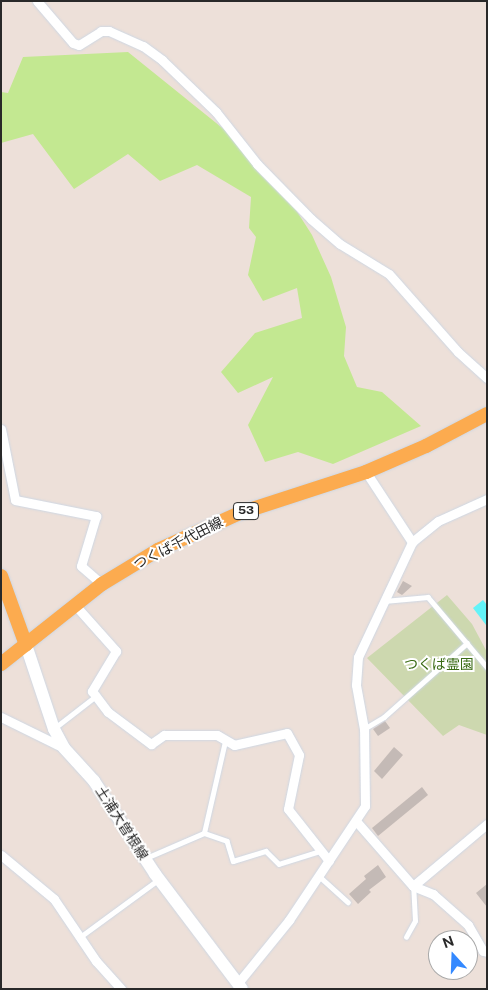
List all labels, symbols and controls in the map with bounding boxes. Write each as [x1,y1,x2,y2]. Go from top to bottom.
road number: 53 [232,502,260,520]
street label: つくば千代田線 [131,513,225,573]
park label: つくば霊園 [404,656,474,672]
street label: 土浦大曽根線 [92,783,152,863]
north arrow [428,930,478,980]
text: N [440,932,456,951]

